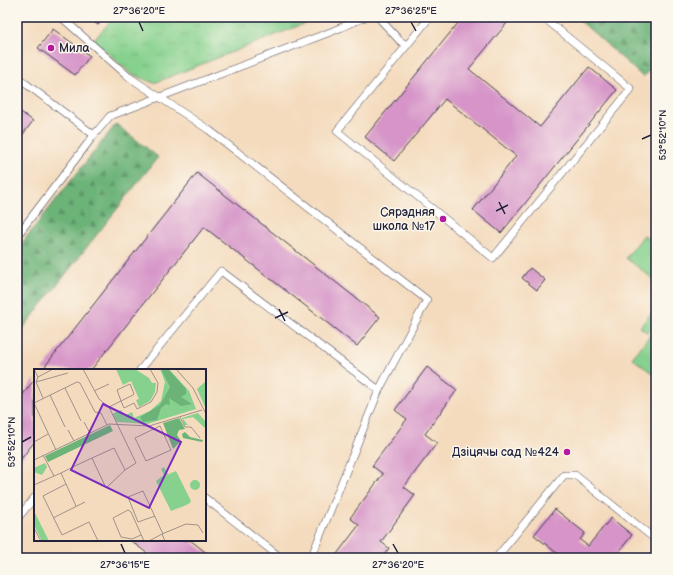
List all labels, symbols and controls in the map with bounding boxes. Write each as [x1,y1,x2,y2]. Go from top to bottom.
text: 27°36'20"E [113,5,165,17]
text: 27°36'25"E [385,5,437,17]
place label: Мила [59,41,90,56]
marker: Мила [46,43,56,53]
text: 53°52'10"N [657,109,669,161]
place label: Сярэдняя школа №17 [373,205,435,234]
marker: Сярэдняя школа №17 [438,214,448,224]
inset map [34,369,206,541]
text: 53°52'10"N [6,416,18,468]
place label: Дзіцячы сад №424 [452,445,560,460]
marker: Дзіцячы сад №424 [562,447,572,457]
text: 27°36'15"E [100,559,150,571]
text: 27°36'20"E [372,559,424,571]

